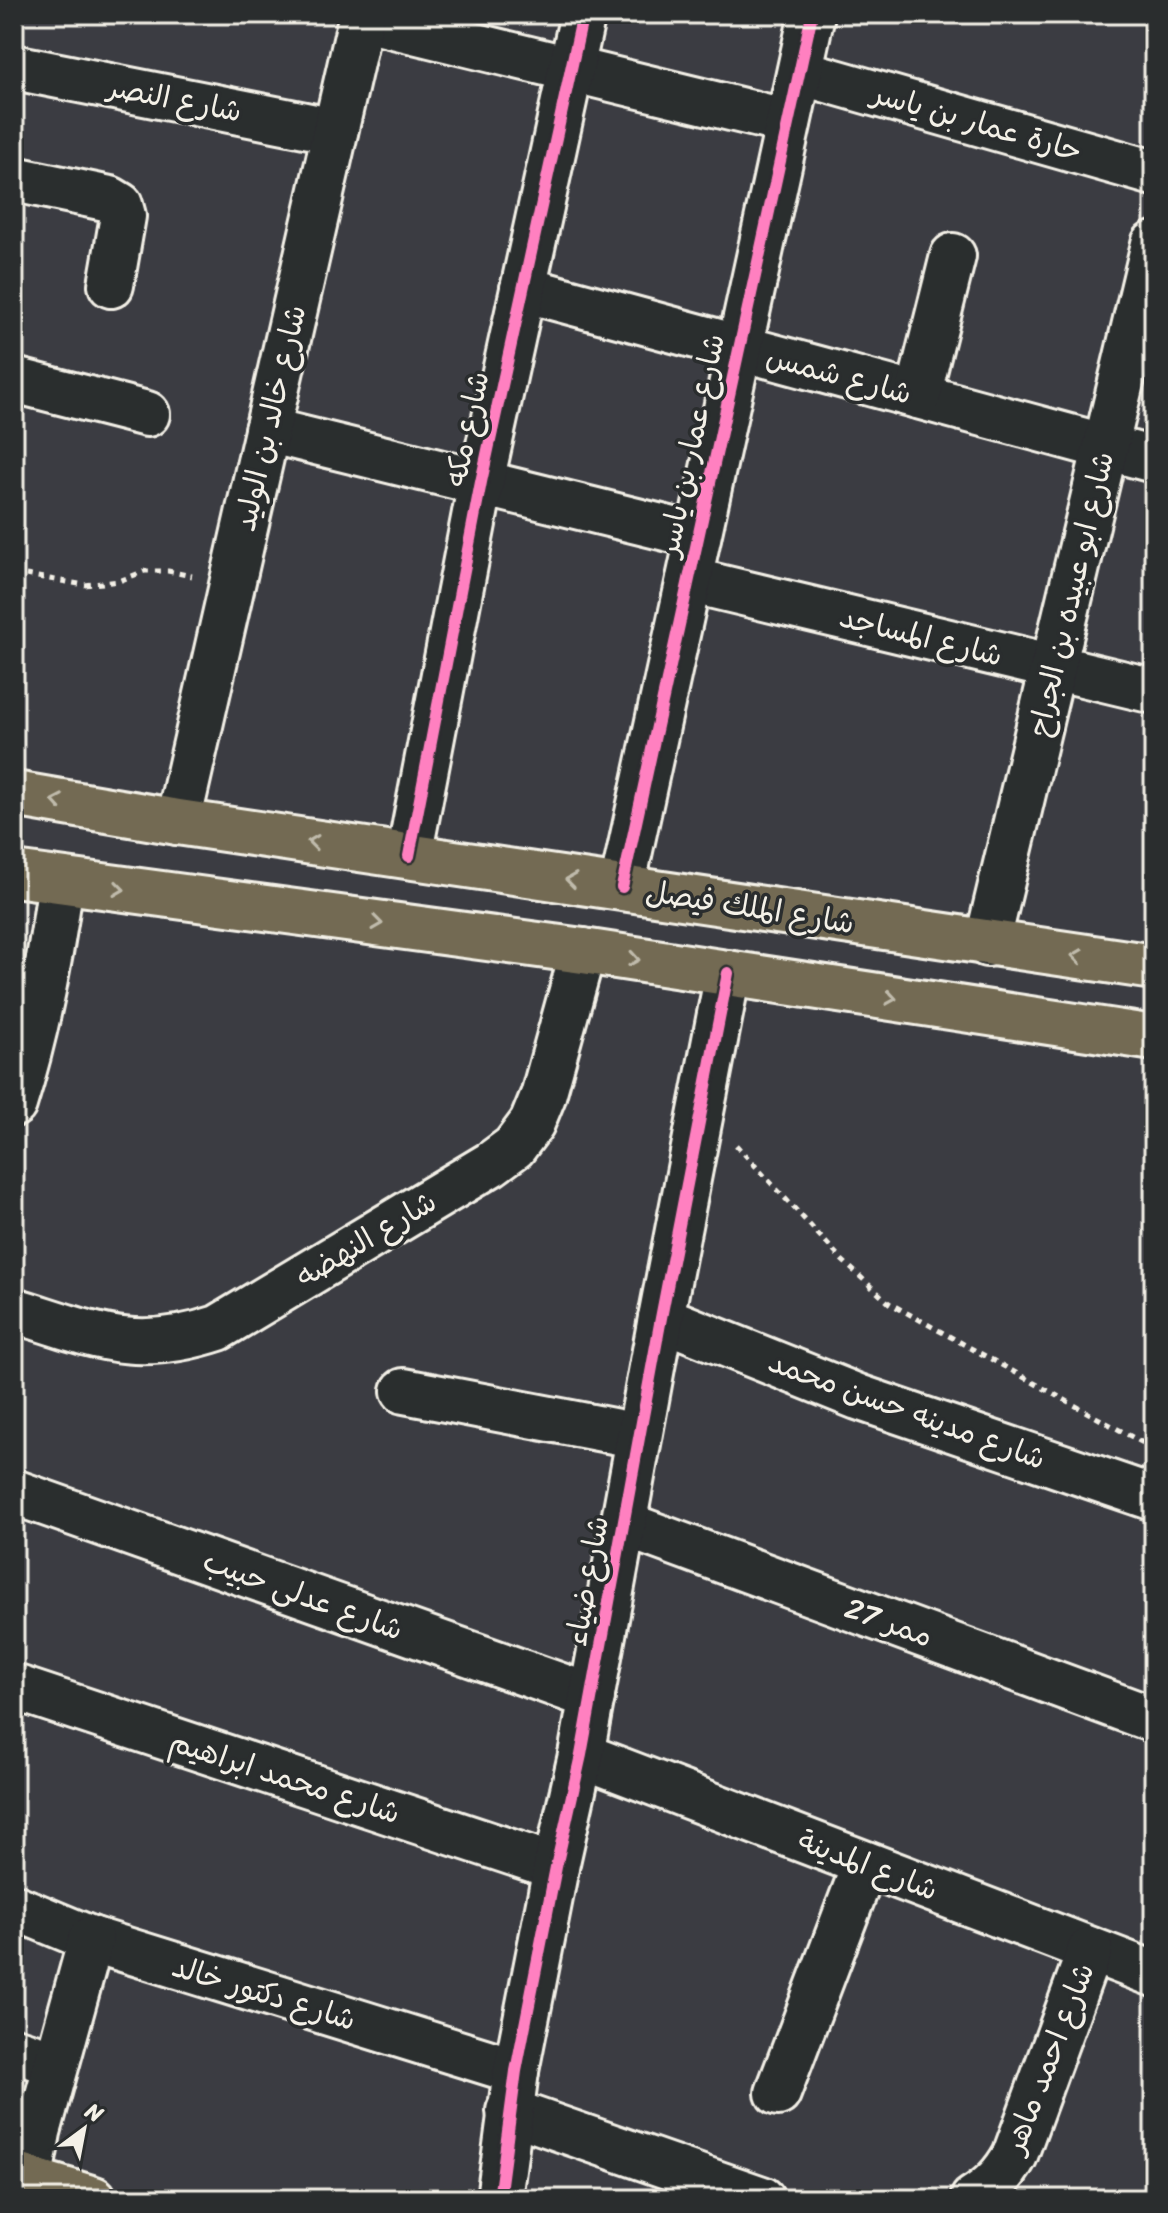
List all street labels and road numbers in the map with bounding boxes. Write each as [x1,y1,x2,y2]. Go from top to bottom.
street label: شارع النصر [101,59,247,138]
street label: حارة عمار بن ياسر [862,65,1089,178]
street label: شارع خالد بن الوليد [218,299,322,537]
street label: شارع عمار بن ياسر [640,328,741,564]
street label: شارع شمس [760,330,918,420]
street label: شارع مكه [428,366,506,492]
street label: شارع ابو عبيده بن الجراح [1012,446,1130,742]
street label: شارع المساجد [834,590,1008,682]
street label: شارع الملك فيصل [642,864,858,950]
street label: شارع النهضه [285,1175,447,1303]
street label: شارع مدينه حسن محمد [760,1335,1054,1485]
street label: شارع ضياء [549,1512,625,1650]
street label: شارع عدلى حبيب [195,1534,411,1656]
street label: ممر 27 [837,1581,941,1663]
street label: شارع محمد ابراهيم [163,1714,407,1840]
street label: شارع المدينة [790,1814,946,1916]
street label: شارع دكتور خالد [165,1939,363,2047]
street label: شارع احمد ماهر [987,1955,1110,2164]

